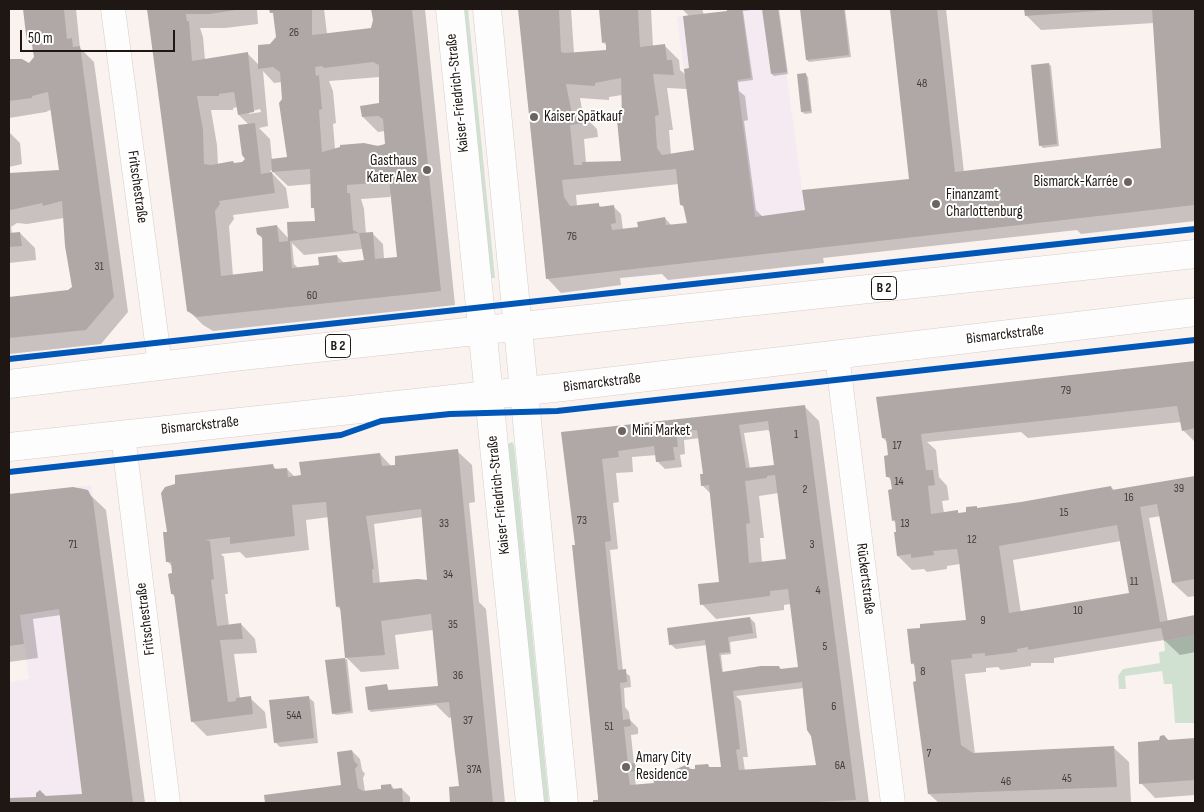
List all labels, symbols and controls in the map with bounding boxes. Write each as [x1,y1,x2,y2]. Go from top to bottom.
scale bar [22,20,178,52]
house number: 26 [289,26,299,40]
text: 50 m [28,29,53,48]
street label: Kaiser-Friedrich-Straße [443,33,473,153]
house number: 48 [917,77,927,91]
place label: Kaiser Spätkauf [544,108,622,126]
marker: Kaiser Spätkauf [528,111,540,123]
street label: Fritschestraße [123,150,151,224]
place label: Gasthaus Kater Alex [366,152,417,187]
marker: Gasthaus Kater Alex [421,164,433,176]
place label: Bismarck-Karrée [1034,173,1118,191]
marker: Bismarck-Karrée [1122,176,1134,188]
place label: Finanzamt Charlottenburg [946,186,1023,221]
marker: Finanzamt Charlottenburg [930,198,942,210]
house number: 76 [567,230,577,244]
house number: 31 [94,260,104,274]
road number: B 2 [872,276,896,300]
house number: 60 [307,289,317,303]
street label: Bismarckstraße [965,321,1045,349]
road number: B 2 [326,334,350,358]
street label: Bismarckstraße [562,369,642,397]
house number: 79 [1061,384,1071,398]
street label: Bismarckstraße [160,413,240,439]
place label: Mini Market [632,422,690,440]
marker: Mini Market [616,425,628,437]
house number: 1 [794,428,798,442]
street label: Kaiser-Friedrich-Straße [484,435,514,555]
house number: 17 [893,439,901,453]
house number: 14 [894,475,904,489]
house number: 39 [1174,482,1184,496]
house number: 2 [803,483,807,497]
house number: 16 [1124,491,1134,505]
house number: 15 [1059,506,1069,520]
house number: 73 [577,514,587,528]
house number: 33 [439,517,449,531]
house number: 13 [900,517,910,531]
house number: 12 [967,533,977,547]
house number: 71 [68,538,78,552]
house number: 3 [809,538,815,552]
street label: Rückertstraße [852,542,878,616]
house number: 34 [443,568,453,582]
house number: 11 [1130,575,1138,589]
street label: Fritschestraße [133,582,159,656]
house number: 4 [815,584,821,598]
house number: 10 [1073,604,1083,618]
house number: 9 [980,614,986,628]
house number: 35 [448,618,458,632]
house number: 5 [823,640,827,654]
house number: 8 [920,665,926,679]
house number: 36 [453,669,463,683]
house number: 6 [831,700,837,714]
house number: 54A [287,709,301,723]
house number: 37 [463,714,473,728]
house number: 51 [604,720,614,734]
house number: 7 [927,747,931,761]
place label: Amary City Residence [636,749,691,784]
house number: 6A [835,759,845,773]
marker: Amary City Residence [620,761,632,773]
house number: 37A [467,763,481,777]
house number: 45 [1062,772,1072,786]
house number: 46 [1001,775,1011,789]

